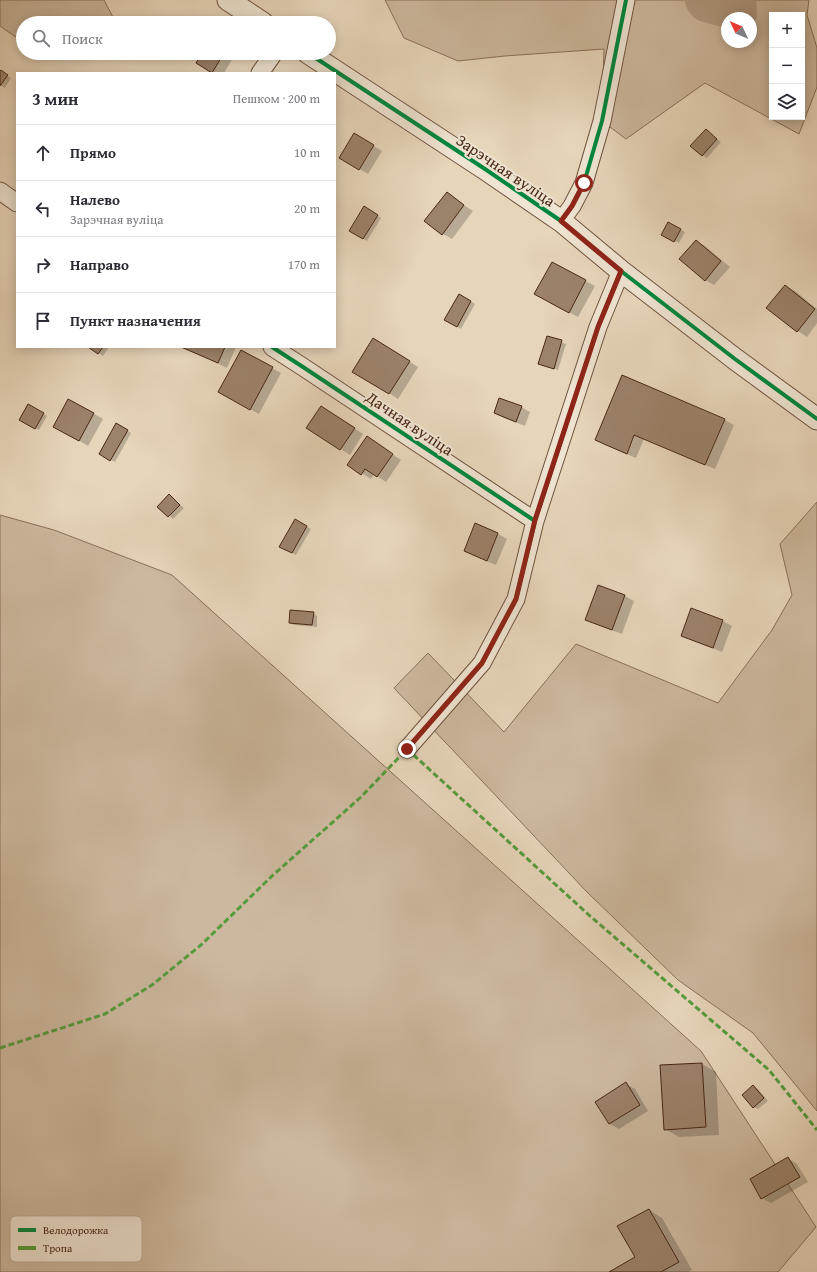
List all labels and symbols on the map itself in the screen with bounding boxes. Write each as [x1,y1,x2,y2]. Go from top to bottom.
north arrow [721,12,757,48]
street label: Зарэчная вуліца [452,128,561,212]
route start [575,174,593,192]
street label: Дачная вуліца [361,384,459,461]
route end [398,740,416,758]
legend [10,1216,142,1262]
text: Велодорожка [43,1222,109,1238]
text: Тропа [43,1240,73,1256]

